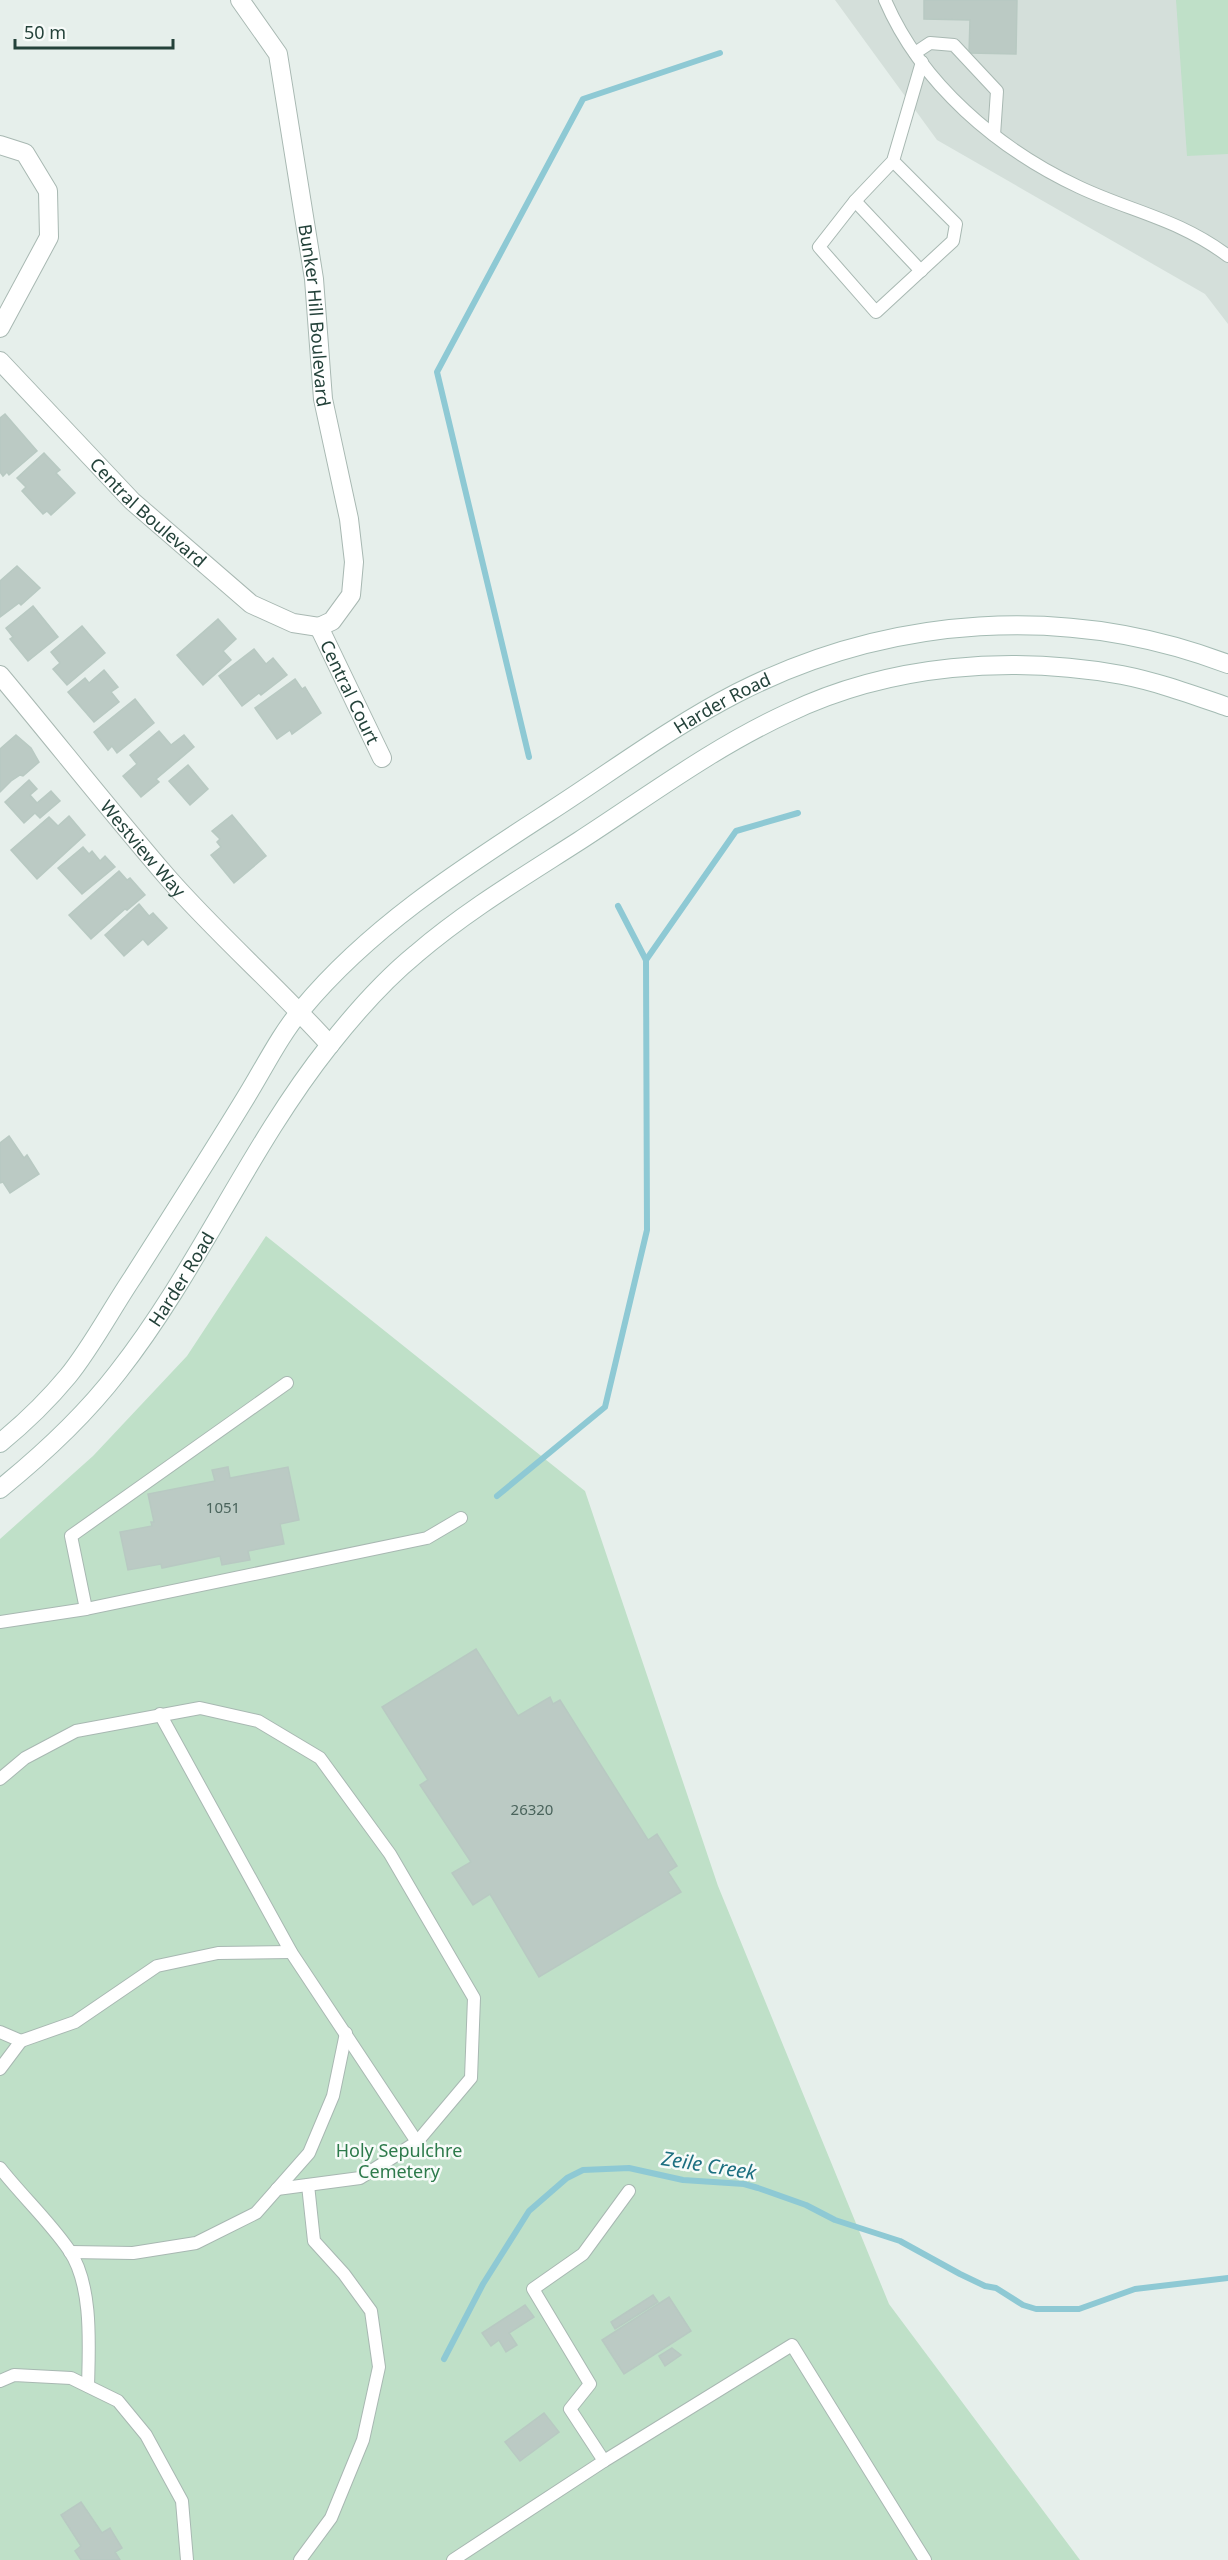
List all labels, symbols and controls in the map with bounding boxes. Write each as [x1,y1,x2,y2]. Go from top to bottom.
scale bar [15,12,172,50]
text: 50 m [24,20,66,44]
street label: Bunker Hill Boulevard [293,222,336,409]
street label: Central Boulevard [85,452,212,572]
street label: Central Court [315,636,386,748]
street label: Harder Road [669,667,774,739]
street label: Westview Way [95,795,192,903]
street label: Harder Road [143,1227,219,1331]
house number: 1051 [206,1497,240,1517]
house number: 26320 [511,1799,553,1819]
park label: Holy Sepulchre Cemetery [336,2138,462,2183]
water label: Zeile Creek [659,2144,759,2186]

